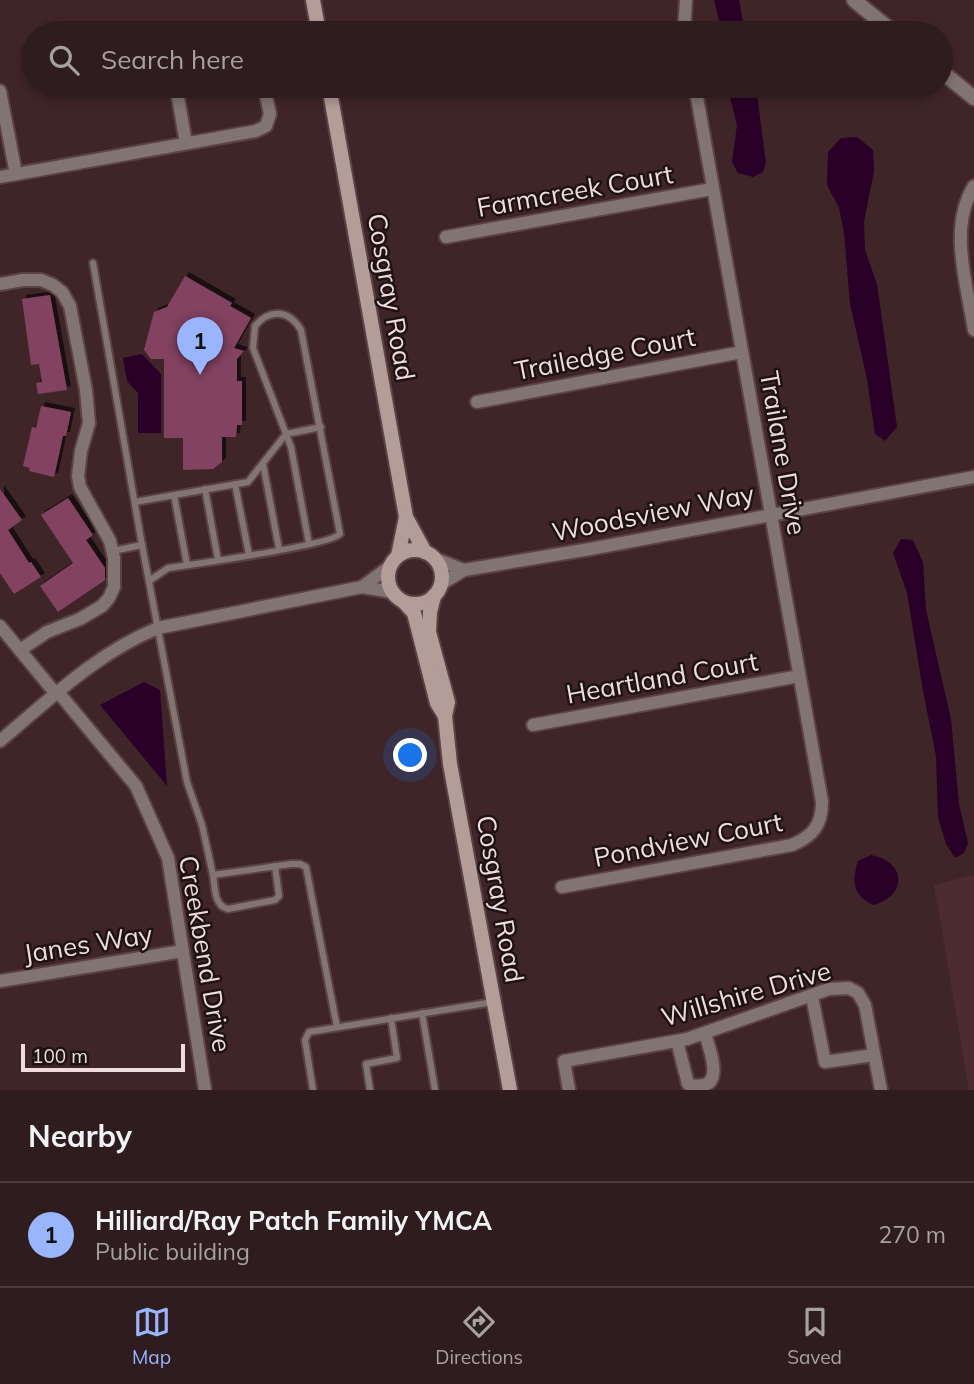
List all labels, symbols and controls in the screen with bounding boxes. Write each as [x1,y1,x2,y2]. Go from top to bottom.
search box [21,21,953,98]
icon: search [45,41,83,79]
text: Search here [101,43,244,76]
street label: Farmcreek Court [474,157,676,224]
street label: Cosgray Road [361,211,422,383]
pin: 1 [177,317,223,375]
street label: Trailedge Court [512,320,698,387]
street label: Trailane Drive [753,369,814,537]
street label: Woodsview Way [549,477,757,548]
street label: Heartland Court [563,644,760,711]
your location [393,738,427,772]
street label: Pondview Court [591,805,785,874]
street label: Cosgray Road [470,813,531,985]
street label: Creekbend Drive [172,853,239,1055]
street label: Janes Way [21,917,155,970]
street label: Willshire Drive [657,954,834,1033]
scale bar [21,1041,186,1073]
text: 100 m [32,1044,88,1068]
text: Nearby [28,1117,132,1155]
text: Hilliard/Ray Patch Family YMCA [95,1204,492,1237]
text: 1 [44,1220,58,1249]
text: 270 m [878,1220,946,1249]
text: Public building [95,1237,250,1266]
tab: Map [132,1303,171,1369]
tab: Directions [435,1303,523,1369]
tab: Saved [787,1303,842,1369]

